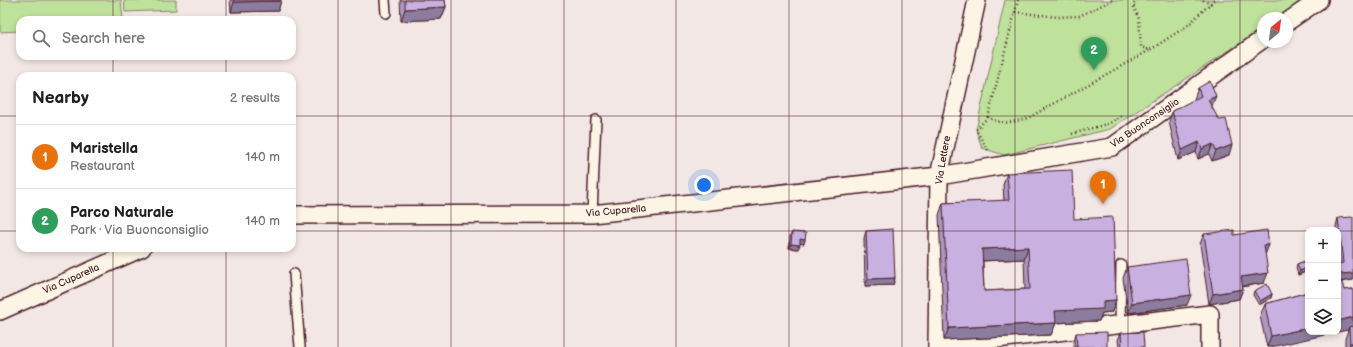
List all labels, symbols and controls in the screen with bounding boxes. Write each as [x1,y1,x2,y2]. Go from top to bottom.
north arrow [1257,12,1293,48]
search box [16,16,296,60]
icon: search [30,27,52,49]
text: Search here [62,29,145,48]
pin: 2 [1081,37,1107,70]
text: Nearby [32,88,89,108]
text: 2 results [230,90,280,106]
street label: Via Buonconsiglio [1108,95,1182,151]
street label: Via Lettere [933,135,953,185]
text: Maristella [70,139,138,158]
text: 1 [42,149,48,165]
text: 140 m [245,149,280,165]
text: Restaurant [70,158,135,174]
pin: 1 [1090,171,1116,204]
your location [694,175,714,195]
street label: Via Cuparella [585,202,647,220]
text: Parco Naturale [70,203,174,222]
text: 2 [41,213,49,229]
text: 140 m [245,213,280,229]
text: Park · Via Buonconsiglio [70,222,209,238]
map controls [1305,227,1341,335]
button: + [1305,227,1341,263]
street label: Via Cuparella [41,261,101,297]
button: − [1305,263,1341,299]
button: layers [1305,299,1341,335]

